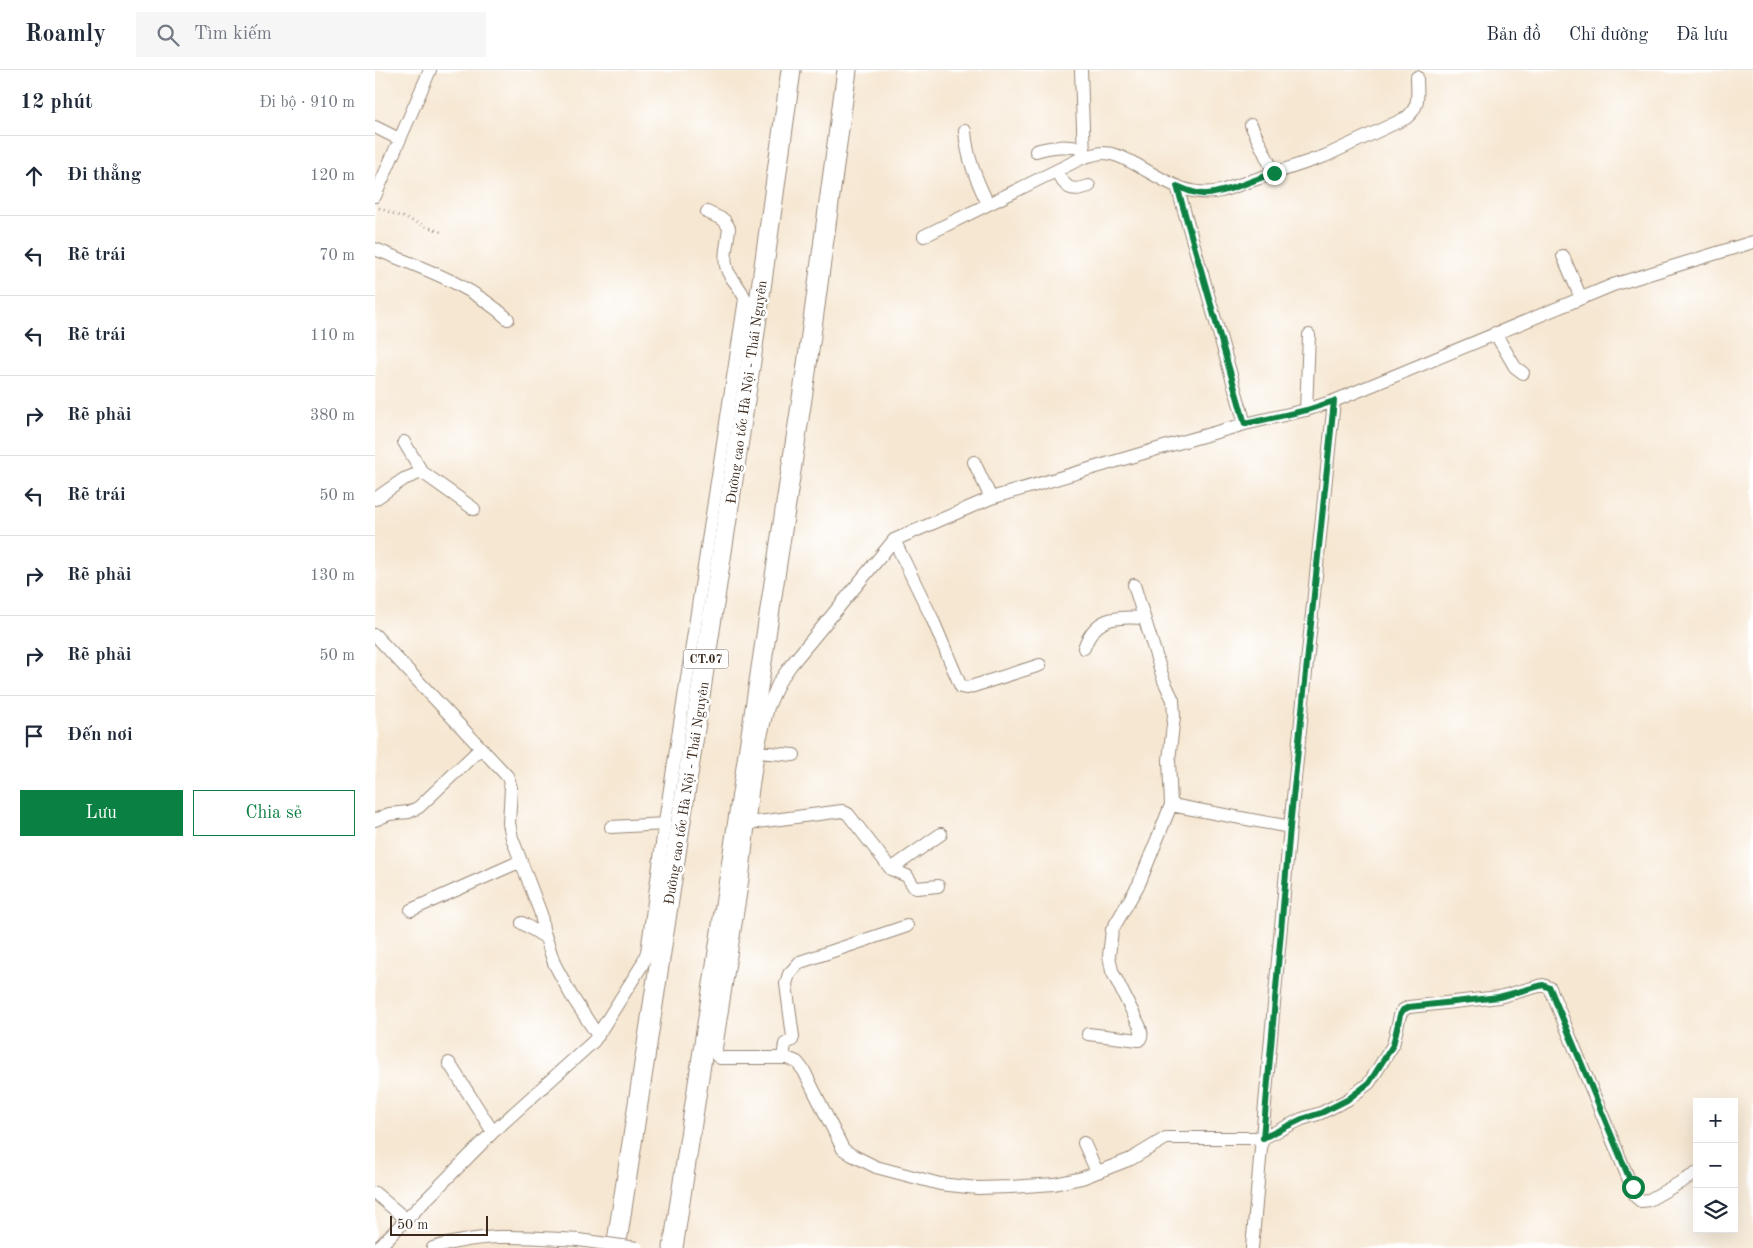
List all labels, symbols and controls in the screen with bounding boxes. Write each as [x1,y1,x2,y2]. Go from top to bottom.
search box [136,12,486,57]
icon: search [154,21,182,49]
text: Roamly [25,23,106,47]
text: Tìm kiếm [194,25,272,44]
text: Bản đồ [1487,26,1541,44]
text: Chỉ đường [1569,26,1648,44]
text: Đã lưu [1676,26,1728,44]
text: 12 phút [20,92,93,113]
text: Đi bộ · 910 m [259,95,355,111]
icon: ahead [20,162,48,190]
route end [1263,162,1286,185]
text: Đi thẳng [67,166,141,185]
text: 120 m [310,168,355,184]
icon: left [20,242,48,270]
text: Rẽ trái [67,246,126,265]
text: 70 m [319,248,355,264]
street label: Đường cao tốc Hà Nội - Thái Nguyên [723,279,770,505]
icon: left [20,322,48,350]
text: Rẽ trái [67,326,126,345]
text: 110 m [310,328,355,344]
icon: right [20,402,48,430]
text: Rẽ phải [67,406,131,425]
text: 380 m [310,408,355,424]
icon: left [20,482,48,510]
text: Rẽ trái [67,486,126,505]
text: 50 m [319,488,355,504]
icon: right [20,562,48,590]
text: Rẽ phải [67,566,131,585]
text: 130 m [310,568,355,584]
icon: right [20,642,48,670]
text: Rẽ phải [67,646,131,665]
text: 50 m [319,648,355,664]
road number: CT.07 [683,650,729,668]
street label: Đường cao tốc Hà Nội - Thái Nguyên [661,680,712,906]
icon: arrive [20,722,48,750]
text: Đến nơi [67,726,133,745]
button: Lưu [20,790,183,836]
button: Chia sẻ [193,790,355,836]
map controls [1693,1098,1738,1233]
button: + [1693,1098,1738,1143]
button: − [1693,1143,1738,1188]
route start [1622,1176,1645,1199]
button: layers [1693,1188,1738,1233]
scale bar [390,1213,487,1236]
text: 50 m [397,1218,428,1232]

